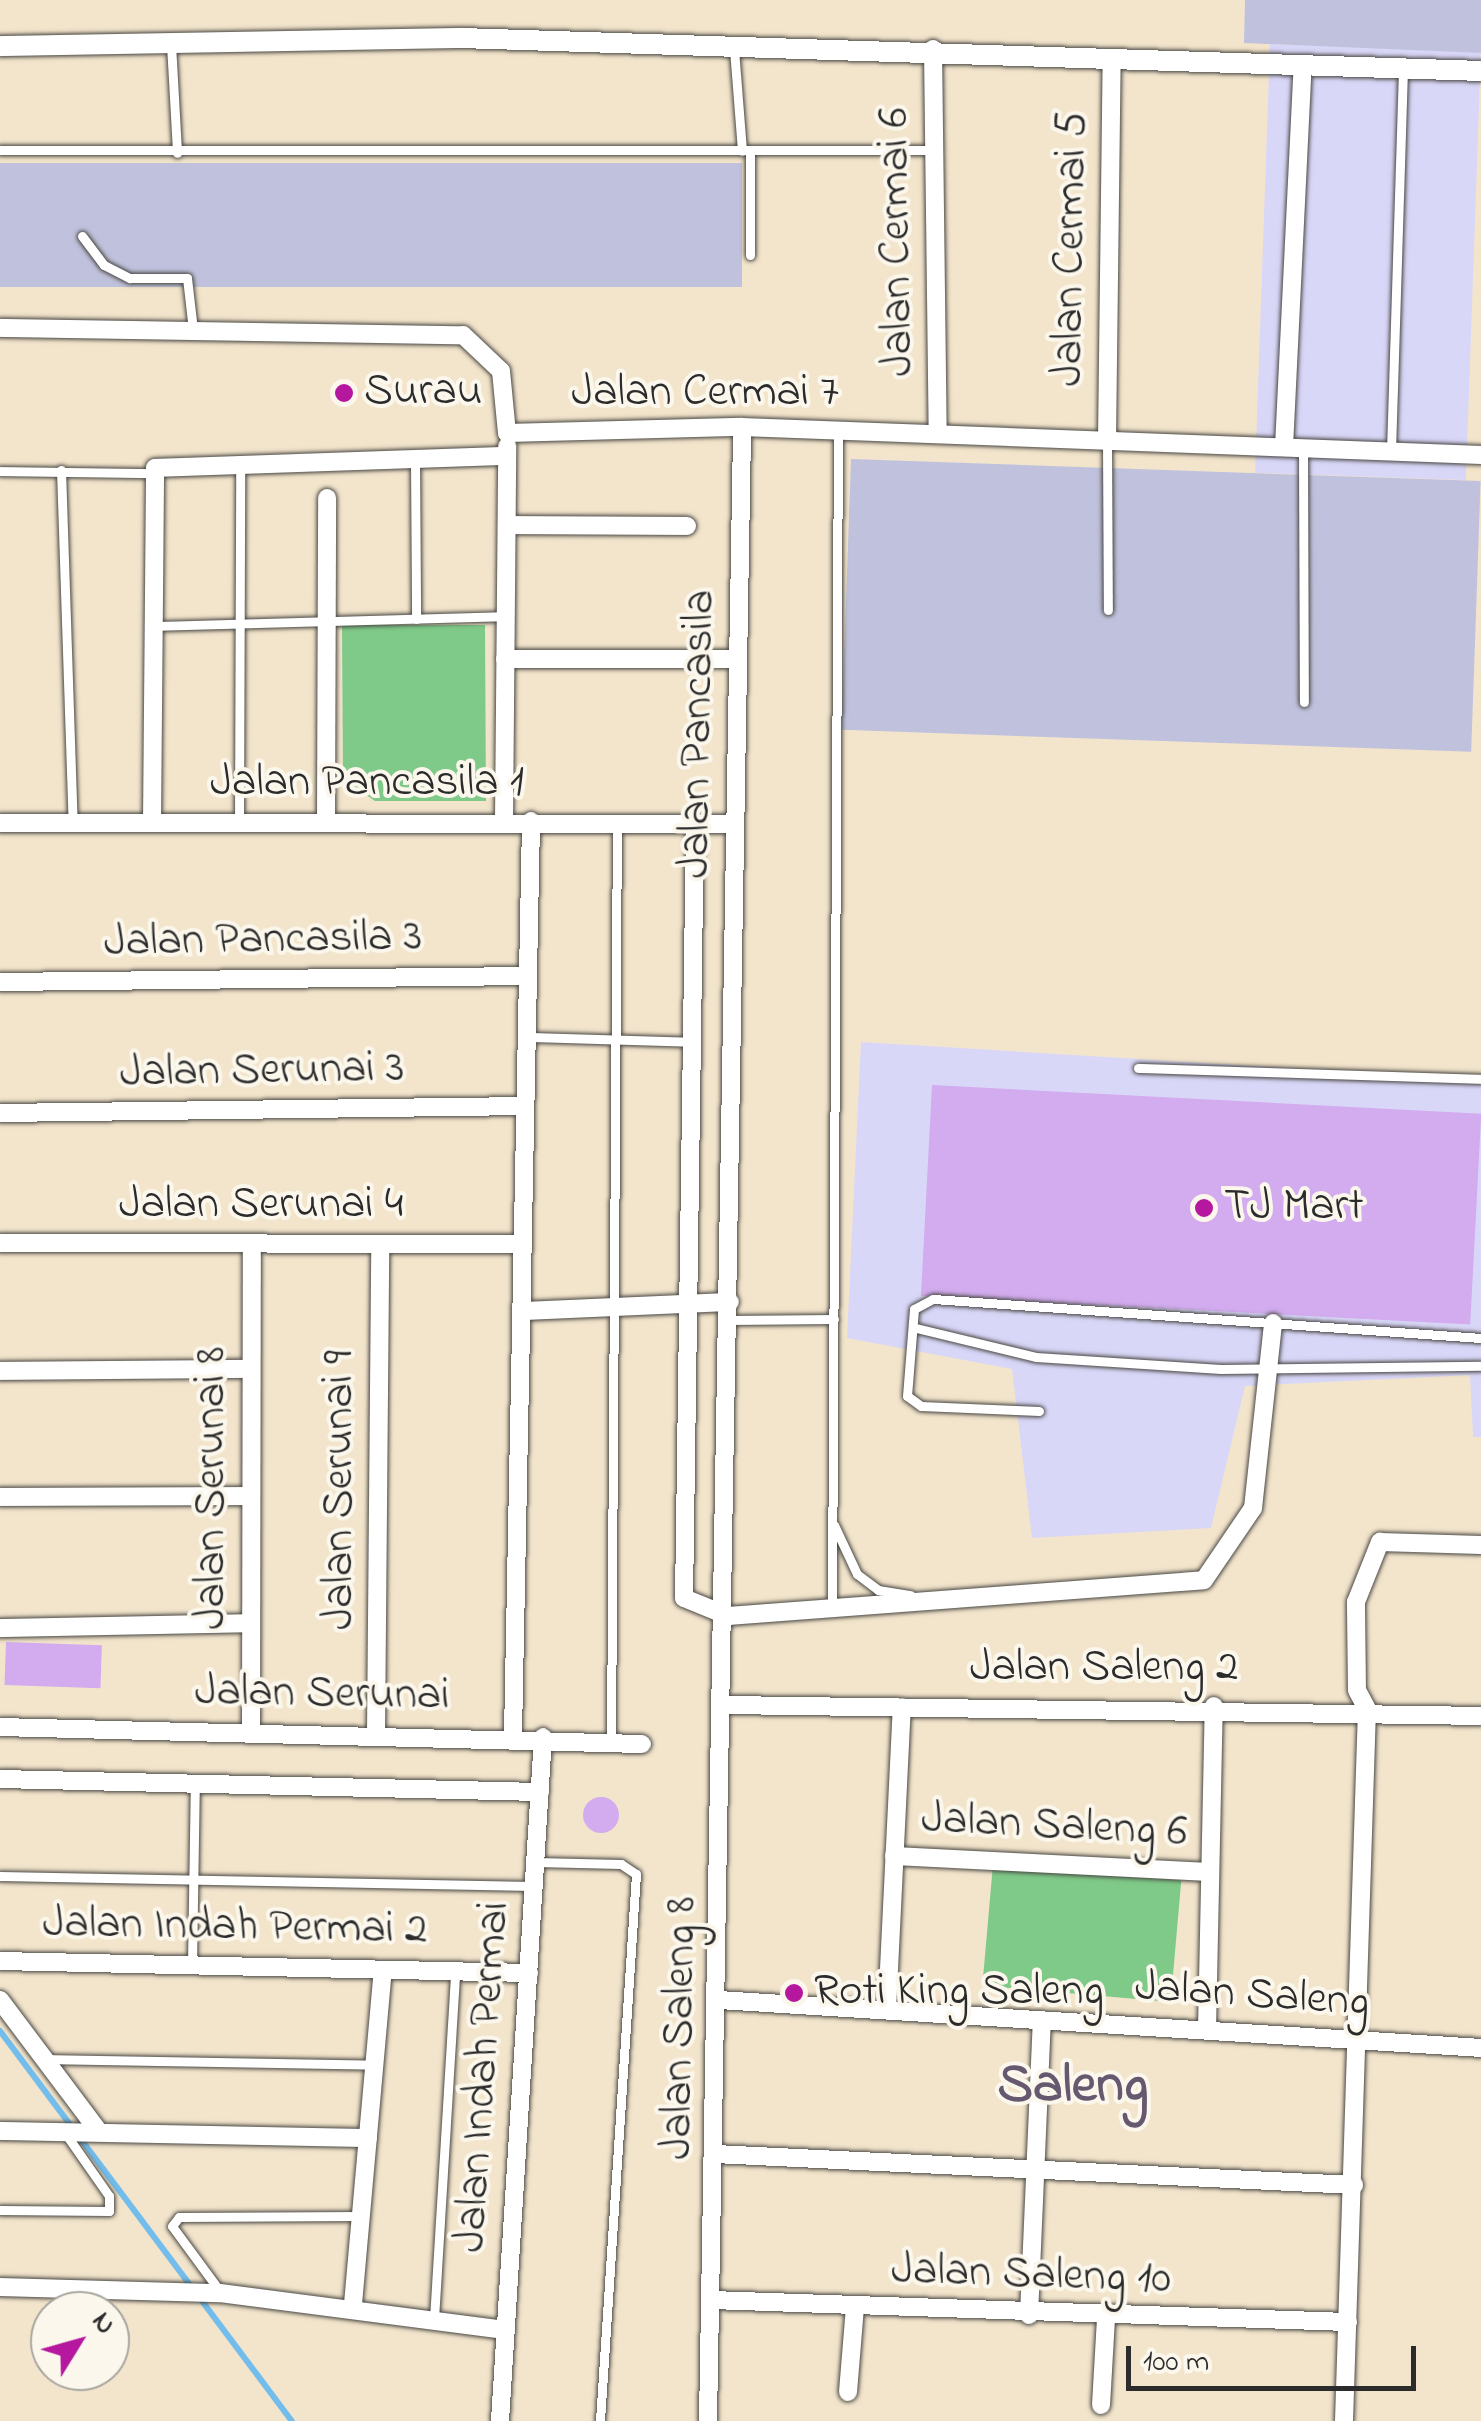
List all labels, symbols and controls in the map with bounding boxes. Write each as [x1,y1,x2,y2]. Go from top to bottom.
street label: Jalan Cermai 6 [869,107,927,377]
street label: Jalan Cermai 5 [1043,111,1101,387]
place label: Surau [364,366,482,420]
street label: Jalan Cermai 7 [571,367,839,421]
marker: Surau [333,382,355,404]
street label: Jalan Pancasila [669,589,729,879]
street label: Jalan Pancasila 1 [210,757,524,811]
street label: Jalan Pancasila 3 [103,911,423,971]
street label: Jalan Serunai 3 [119,1043,405,1101]
street label: Jalan Serunai 4 [119,1179,403,1233]
place label: TJ Mart [1224,1181,1364,1235]
marker: TJ Mart [1193,1197,1215,1219]
street label: Jalan Serunai 8 [186,1347,240,1629]
street label: Jalan Serunai 9 [314,1350,368,1630]
street label: Jalan Saleng 2 [970,1642,1238,1696]
street label: Jalan Serunai [194,1666,450,1724]
street label: Jalan Saleng 6 [920,1793,1188,1861]
street label: Jalan Saleng 8 [652,1896,710,2160]
street label: Jalan Indah Permai 2 [42,1898,428,1958]
street label: Jalan Indah Permai [445,1900,523,2254]
street label: Jalan Saleng [1133,1961,1371,2031]
place label: Roti King Saleng [814,1966,1104,2020]
marker: Roti King Saleng [783,1982,805,2004]
district label: Saleng [998,2055,1148,2121]
street label: Jalan Saleng 10 [890,2244,1172,2308]
north arrow [30,2291,130,2391]
text: N [81,2304,125,2344]
scale bar [1131,2326,1421,2388]
text: 100 m [1143,2341,1209,2385]

